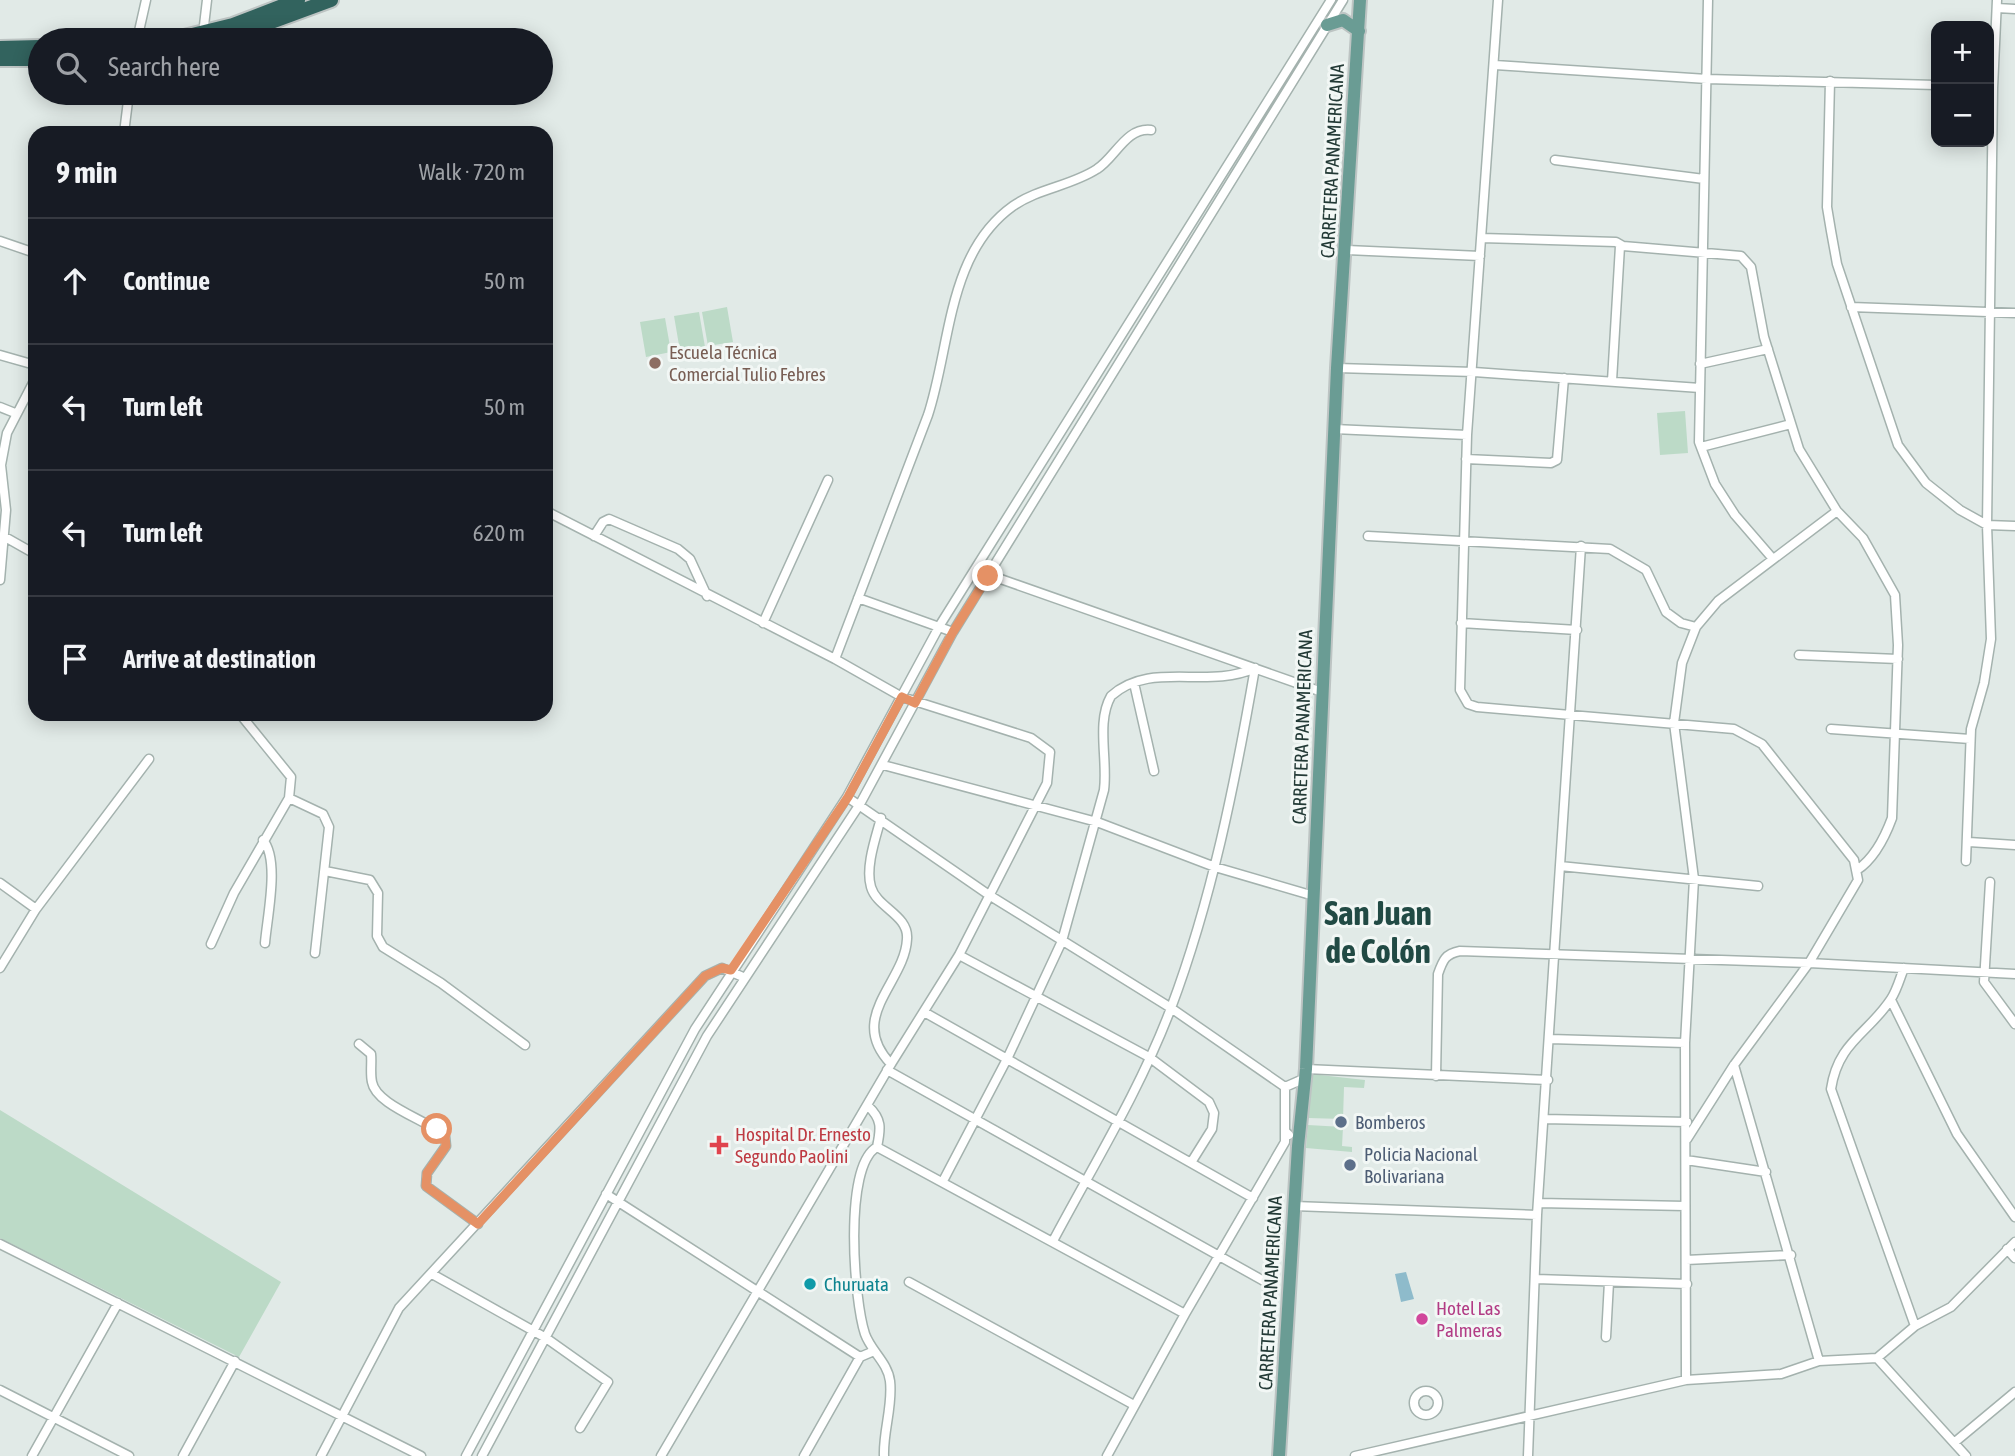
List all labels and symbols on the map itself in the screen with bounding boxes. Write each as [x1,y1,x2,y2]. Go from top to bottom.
street label: CARRETERA PANAMERICANA [1316,63,1348,259]
place label: Escuela Técnica Comercial Tulio Febres [669,341,826,385]
marker: Escuela Técnica Comercial Tulio Febres [647,355,663,371]
route end [972,560,1003,591]
street label: CARRETERA PANAMERICANA [1288,629,1316,825]
district label: San Juan de Colón [1324,894,1432,970]
place label: Bomberos [1355,1111,1426,1133]
route start [421,1113,452,1144]
marker: Bomberos [1333,1114,1349,1130]
place label: Hospital Dr. Ernesto Segundo Paolini [735,1123,871,1167]
marker: Hospital Dr. Ernesto Segundo Paolini [709,1135,729,1155]
place label: Policia Nacional Bolivariana [1364,1143,1478,1187]
marker: Policia Nacional Bolivariana [1342,1157,1358,1173]
street label: CARRETERA PANAMERICANA [1254,1195,1286,1391]
place label: Churuata [824,1273,889,1295]
marker: Churuata [802,1276,818,1292]
place label: Hotel Las Palmeras [1436,1297,1502,1341]
marker: Hotel Las Palmeras [1414,1311,1430,1327]

